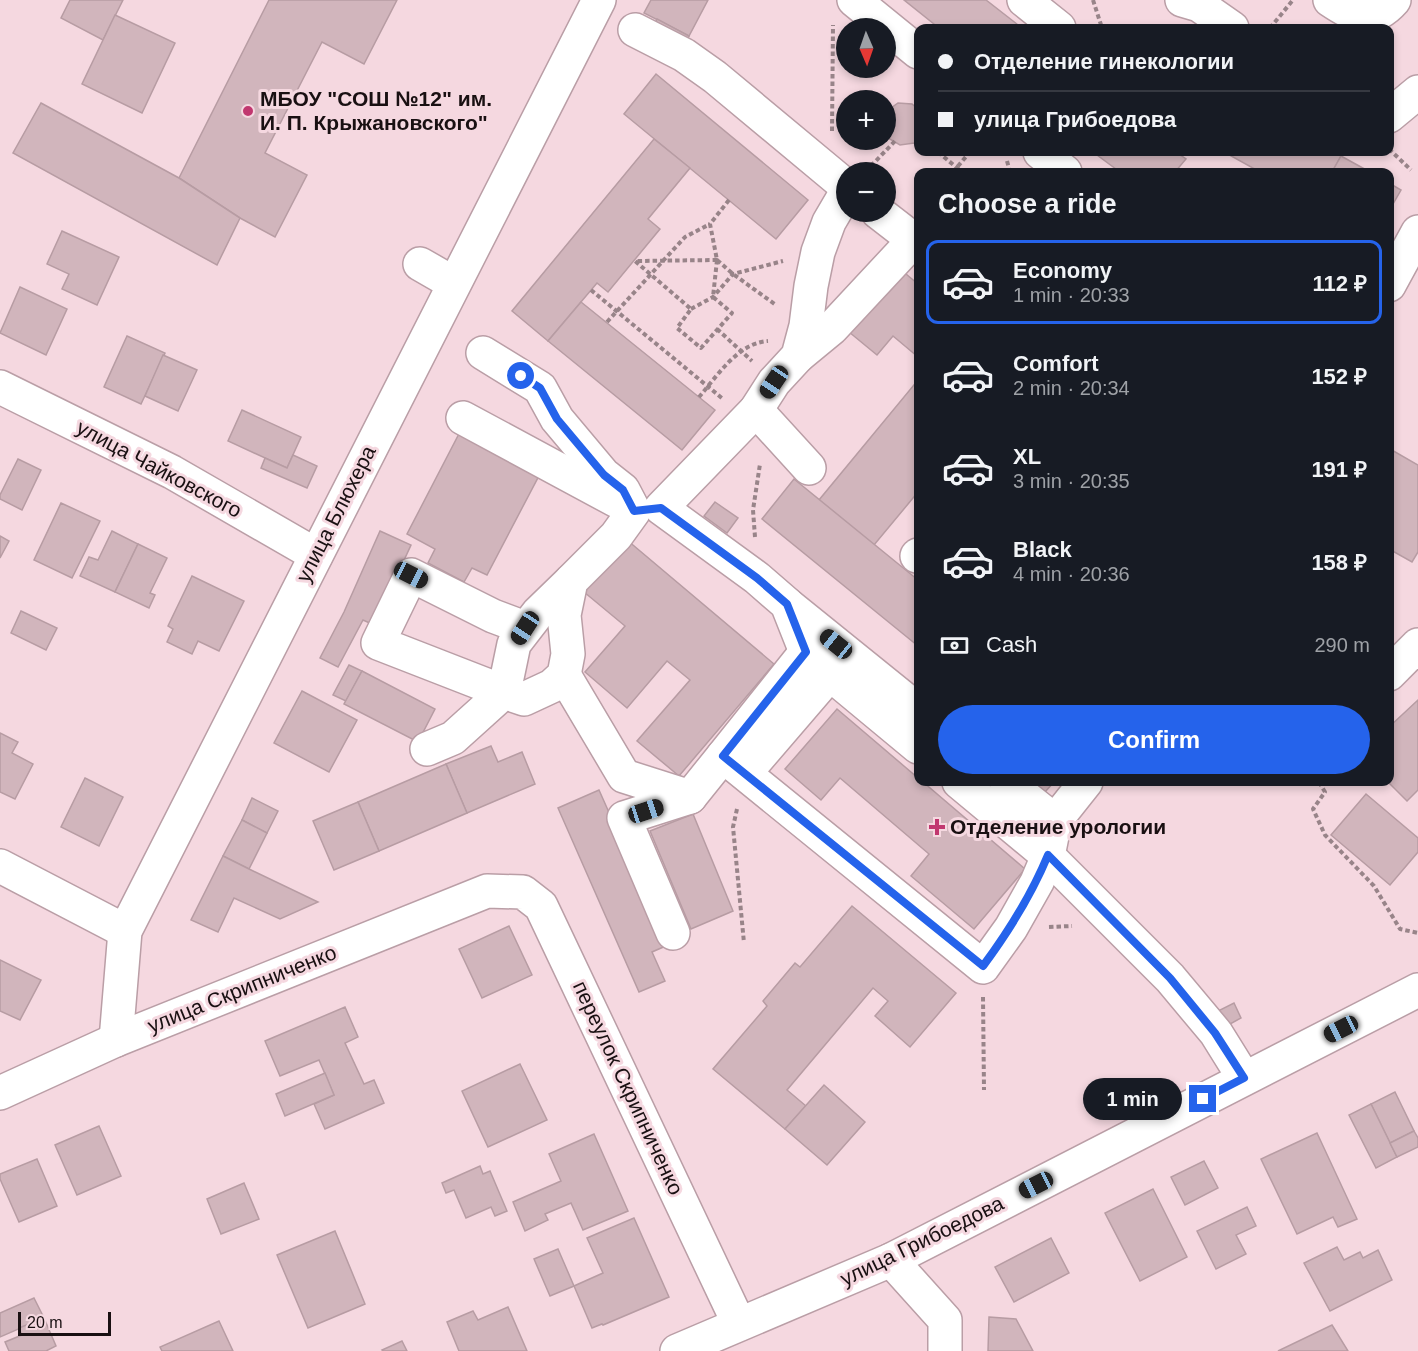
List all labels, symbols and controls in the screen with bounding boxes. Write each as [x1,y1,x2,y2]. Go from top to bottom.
north arrow [836,18,896,78]
map controls [836,18,896,222]
text: Отделение гинекологии [974,49,1234,74]
place label: МБОУ "СОШ №12" им. И. П. Крыжановского" [260,87,492,134]
button: + [836,90,896,150]
marker: МБОУ "СОШ №12" им. И. П. Крыжановского" [241,104,255,118]
text: улица Грибоедова [974,107,1176,132]
button: − [836,162,896,222]
text: Choose a ride [938,189,1117,219]
icon: car [941,255,995,309]
text: Economy [1013,258,1112,283]
text: 112 ₽ [1313,271,1367,296]
text: 1 min · 20:33 [1013,284,1130,306]
icon: car [941,348,995,402]
text: Comfort [1013,351,1099,376]
route start [507,362,534,389]
car [756,362,792,402]
text: 152 ₽ [1311,364,1367,389]
text: 2 min · 20:34 [1013,377,1130,399]
street label: улица Чайковского [73,415,246,522]
street label: улица Блюхера [291,441,380,586]
icon: car [941,441,995,495]
text: XL [1013,444,1041,469]
text: 191 ₽ [1311,457,1367,482]
text: 3 min · 20:35 [1013,470,1130,492]
icon: car [941,534,995,588]
text: Black [1013,537,1072,562]
text: 158 ₽ [1311,550,1367,575]
car [391,559,431,591]
text: 4 min · 20:36 [1013,563,1130,585]
car [508,608,542,648]
car [816,626,856,662]
icon: cash [938,629,971,662]
text: Cash [986,632,1037,657]
text: 290 m [1314,634,1370,656]
button: Confirm [938,705,1370,774]
car [626,797,666,825]
place label: Отделение урологии [950,815,1166,838]
marker: Отделение урологии [928,818,946,836]
street label: улица Скрипниченко [144,940,339,1037]
street label: переулок Скрипниченко [569,977,688,1198]
car [1321,1013,1361,1045]
callout: 1 min [1083,1078,1182,1120]
route end [1189,1085,1216,1112]
text: 1 min [1106,1088,1159,1110]
car [1016,1169,1056,1201]
street label: улица Грибоедова [836,1191,1007,1290]
scale bar [18,1309,111,1336]
text: 20 m [27,1314,63,1331]

